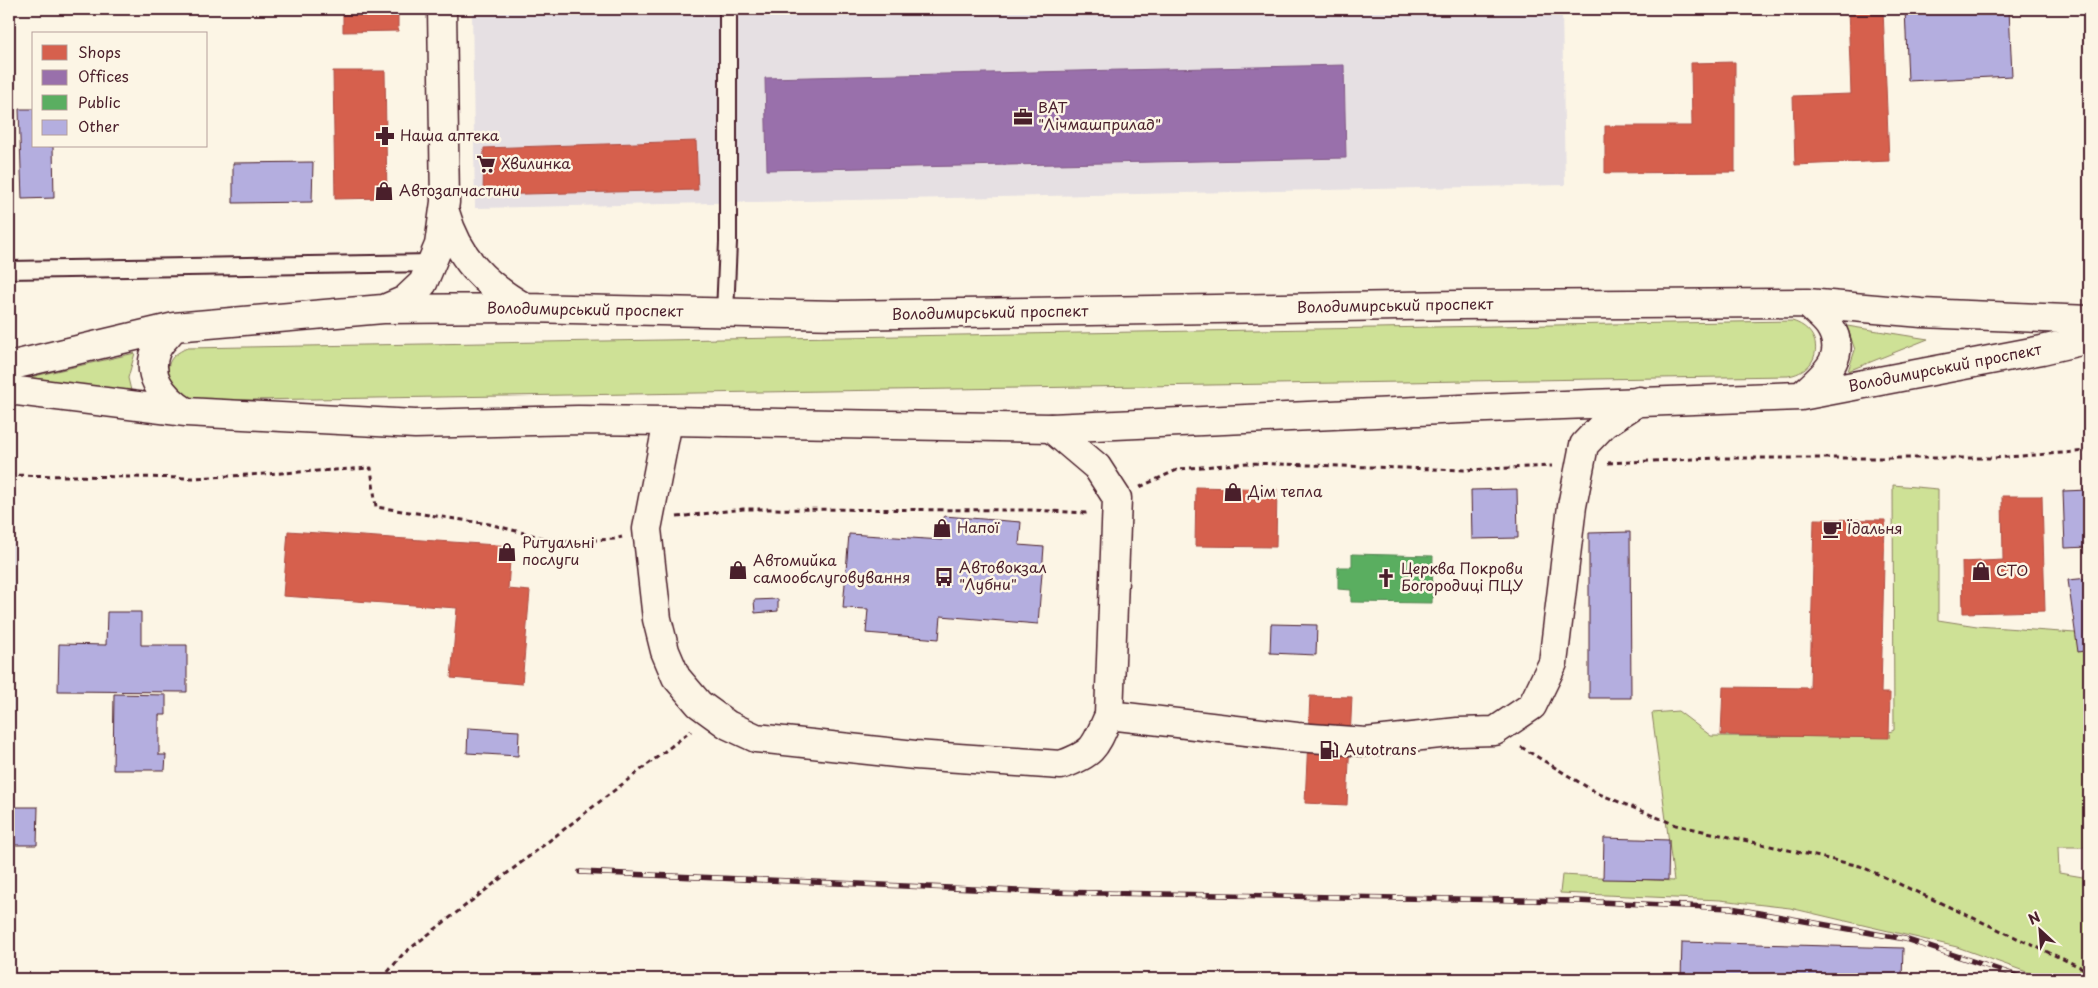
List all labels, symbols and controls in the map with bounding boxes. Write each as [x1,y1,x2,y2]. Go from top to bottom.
legend [32,32,208,148]
text: Shops [78,40,121,63]
text: Offices [78,64,129,87]
text: Public [78,90,121,113]
place label: ВАТ "Лічмашприлад" [1038,95,1161,135]
office icon: ВАТ "Лічмашприлад" [1012,106,1034,128]
text: Other [78,114,119,137]
place label: Наша аптека [400,123,500,146]
pharmacy icon: Наша аптека [374,125,396,147]
place label: Хвилинка [501,151,571,174]
supermarket icon: Хвилинка [475,153,497,175]
place label: Автозапчастини [399,178,520,201]
shop icon: Автозапчастини [373,180,395,202]
street label: Володимирський проспект [1296,291,1494,318]
street label: Володимирський проспект [486,295,684,322]
street label: Володимирський проспект [891,298,1089,325]
street label: Володимирський проспект [1846,336,2044,397]
place label: Дім тепла [1247,479,1323,502]
shop icon: Дім тепла [1222,481,1244,503]
place label: Напої [957,515,1000,538]
place label: Їдальня [1847,516,1903,539]
shop icon: Напої [931,517,953,539]
cafe icon: Їдальня [1821,518,1843,540]
place label: Ритуальні послуги [522,530,595,570]
shop icon: Ритуальні послуги [496,541,518,563]
place label: Автомийка самообслуговування [753,548,910,588]
place label: Автовокзал "Лубни" [959,555,1047,595]
place label: Церква Покрови Богородиці ПЦУ [1401,556,1523,596]
place label: СТО [1996,558,2028,581]
shop icon: Автомийка самообслуговування [727,559,749,581]
shop icon: СТО [1970,560,1992,582]
bus stop icon: Автовокзал "Лубни" [933,566,955,588]
church icon: Церква Покрови Богородиці ПЦУ [1375,567,1397,589]
place label: Autotrans [1344,737,1417,760]
fuel station icon: Autotrans [1318,739,1340,761]
north arrow [2016,906,2066,956]
text: N [2024,906,2044,930]

